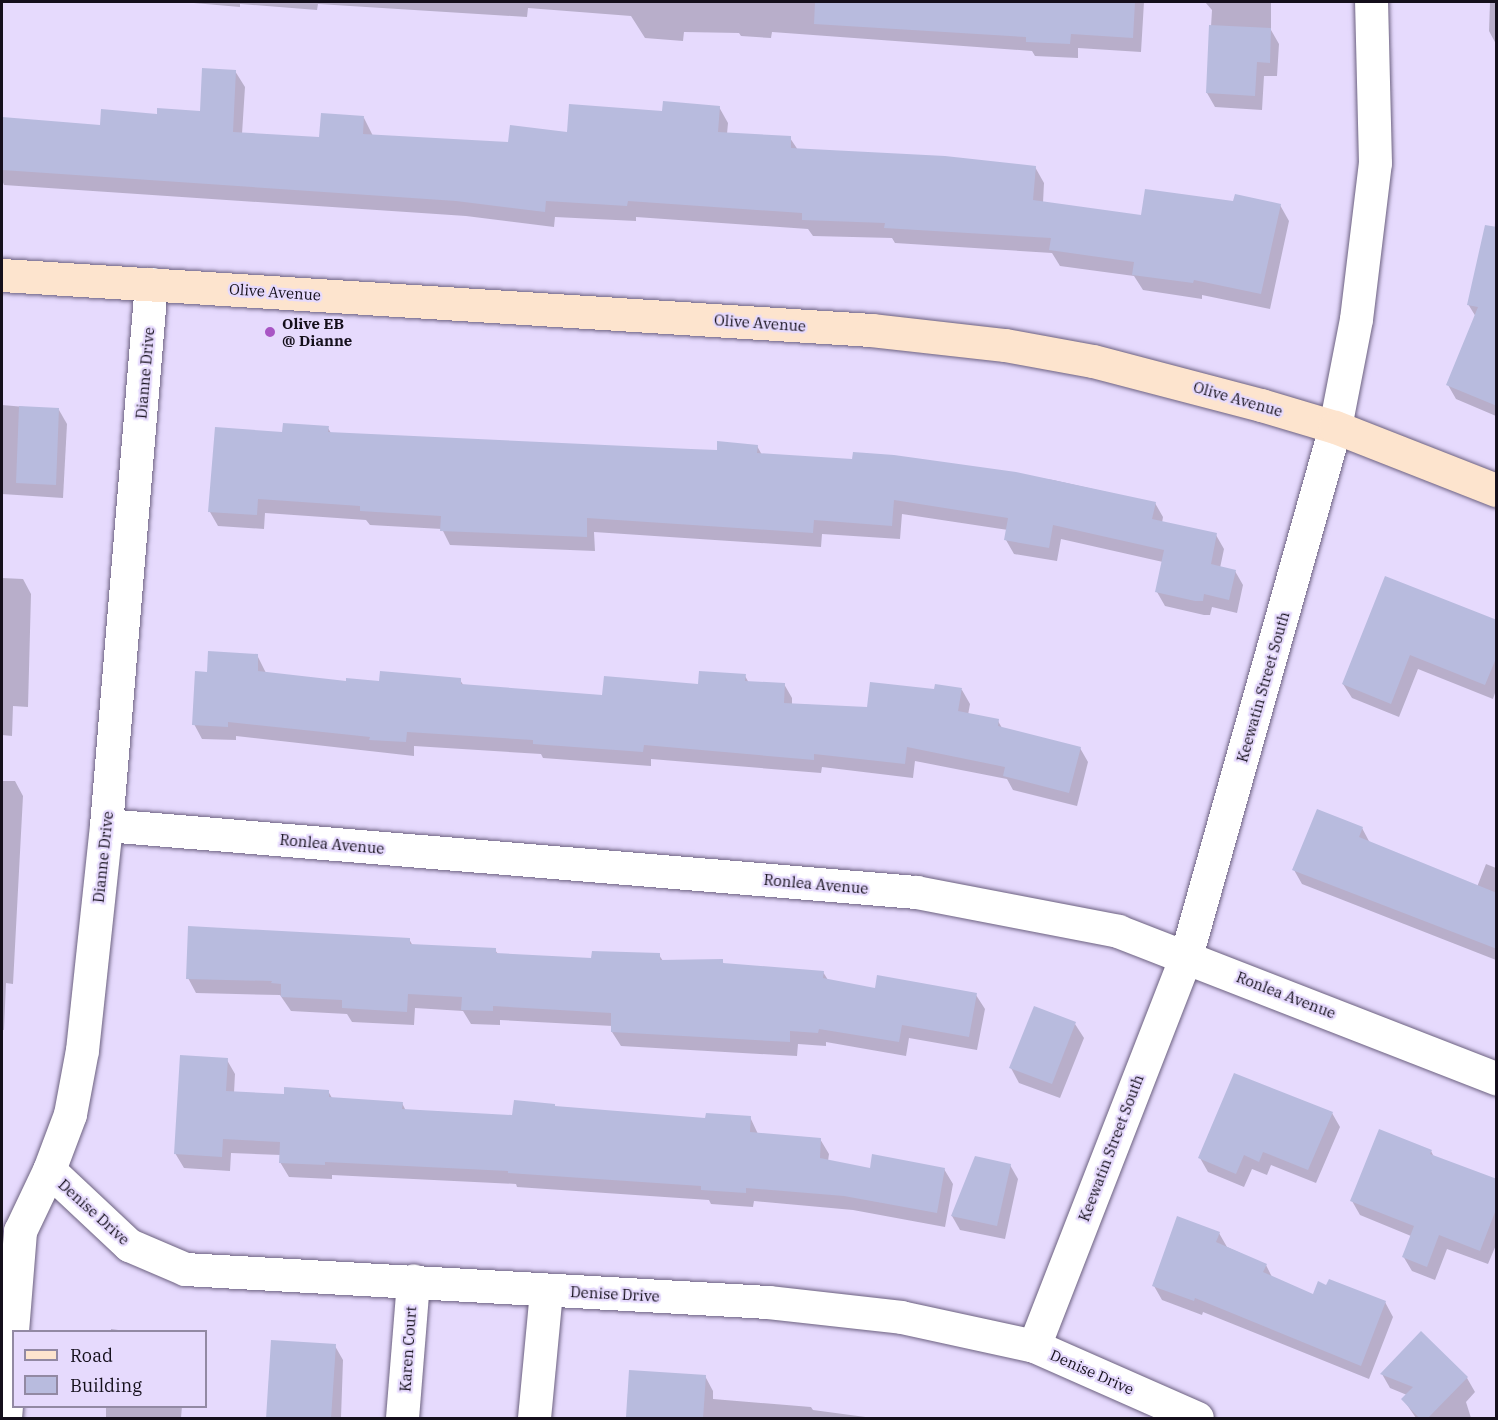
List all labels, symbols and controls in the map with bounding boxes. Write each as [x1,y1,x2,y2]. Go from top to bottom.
street label: Olive Avenue [228,280,322,304]
street label: Olive Avenue [713,311,807,335]
place label: Olive EB @ Dianne [282,314,352,349]
marker: Olive EB @ Dianne [263,325,277,339]
street label: Dianne Drive [132,326,158,420]
street label: Olive Avenue [1191,378,1285,420]
street label: Keewatin Street South [1233,610,1293,764]
street label: Dianne Drive [89,810,117,904]
street label: Ronlea Avenue [279,830,385,858]
street label: Ronlea Avenue [763,870,869,898]
street label: Ronlea Avenue [1234,968,1338,1022]
street label: Keewatin Street South [1075,1072,1147,1224]
street label: Denise Drive [55,1175,133,1249]
street label: Denise Drive [570,1283,660,1305]
street label: Karen Court [396,1306,420,1392]
legend [12,1330,207,1408]
text: Road [70,1344,113,1367]
street label: Denise Drive [1047,1346,1137,1398]
text: Building [70,1374,142,1397]

